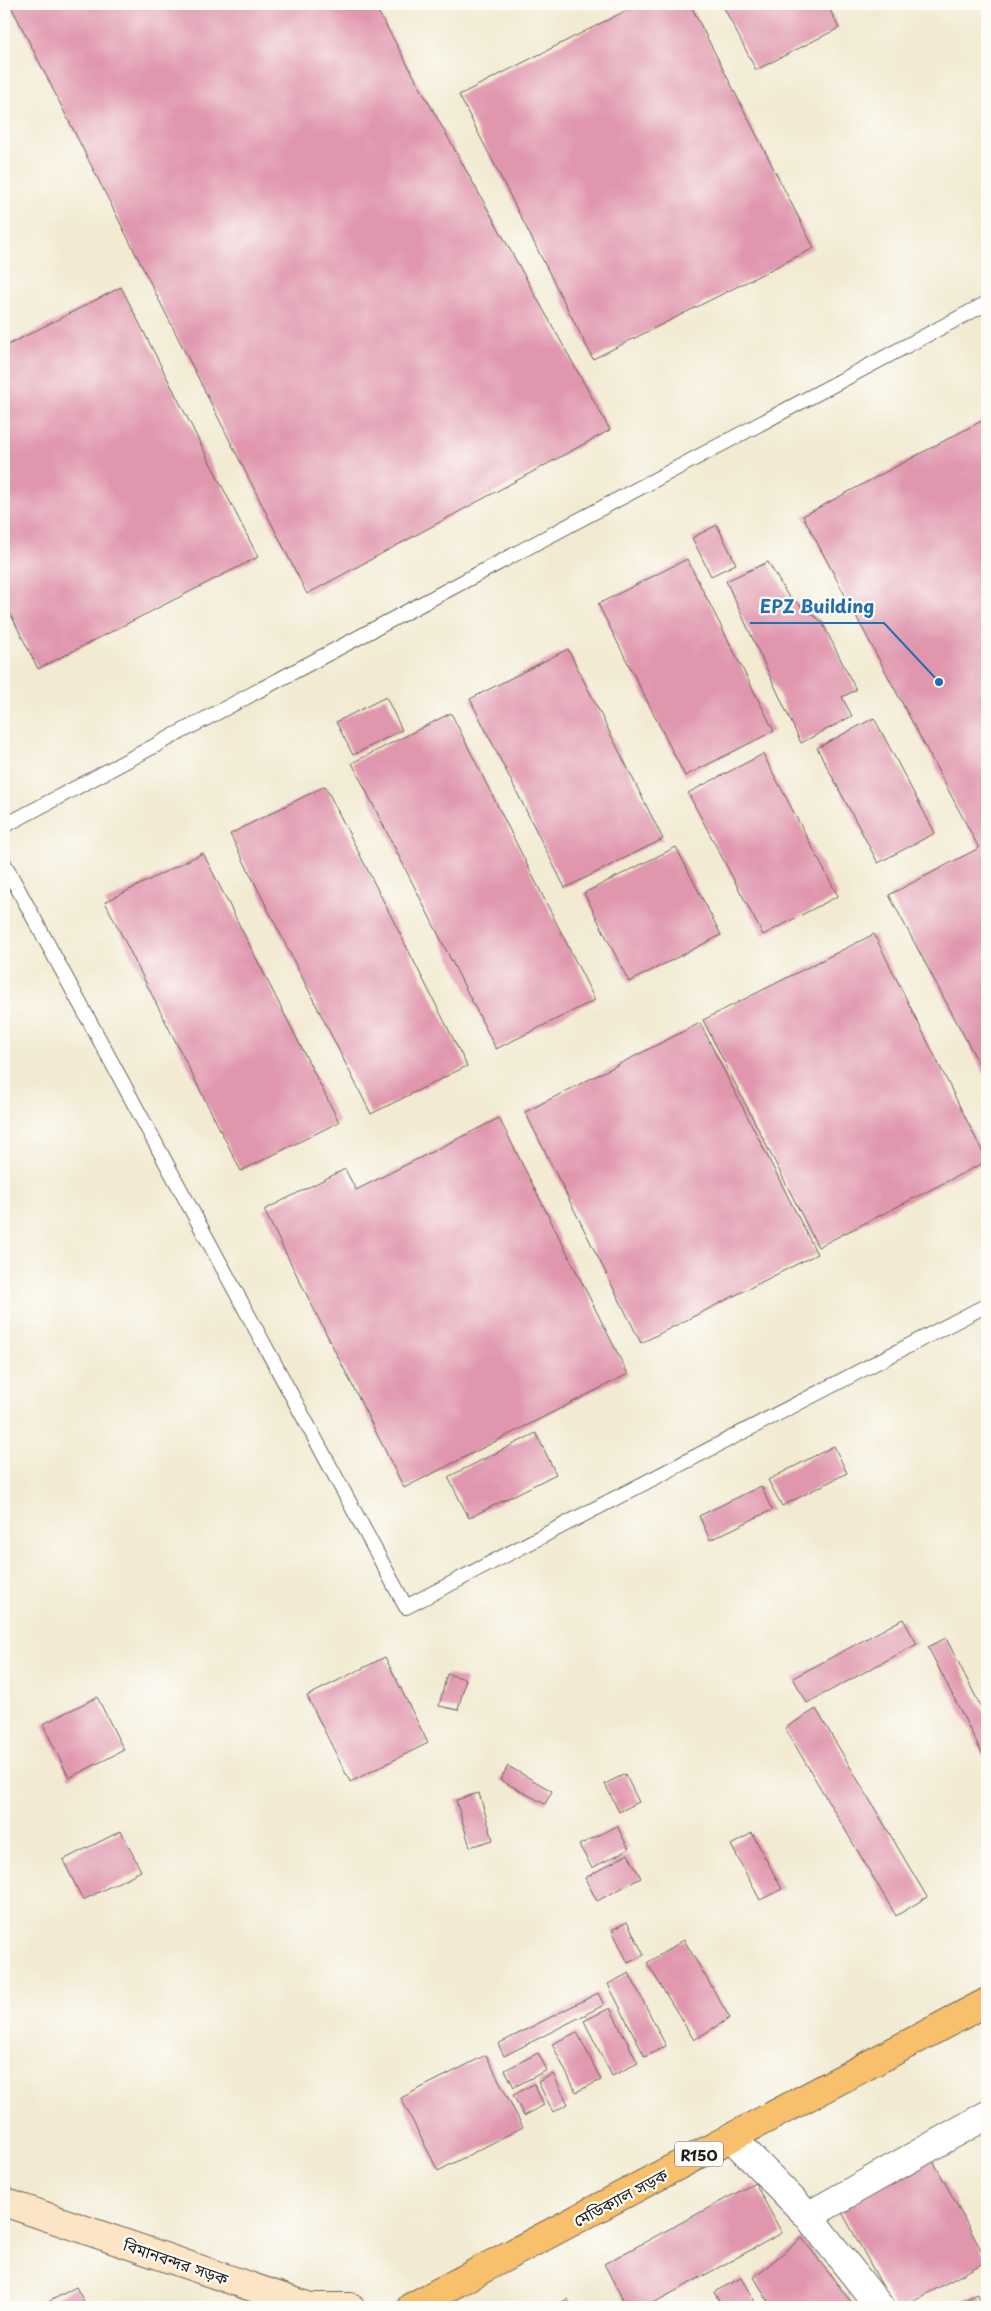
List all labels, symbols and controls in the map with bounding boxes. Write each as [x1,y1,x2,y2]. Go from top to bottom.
callout: EPZ Building [750,590,884,623]
text: EPZ Building [760,592,874,619]
road number: R150 [675,2142,723,2166]
street label: মেডিক্যাল সড়ক [569,2162,672,2232]
street label: বিমানবন্দর সড়ক [119,2231,233,2291]

